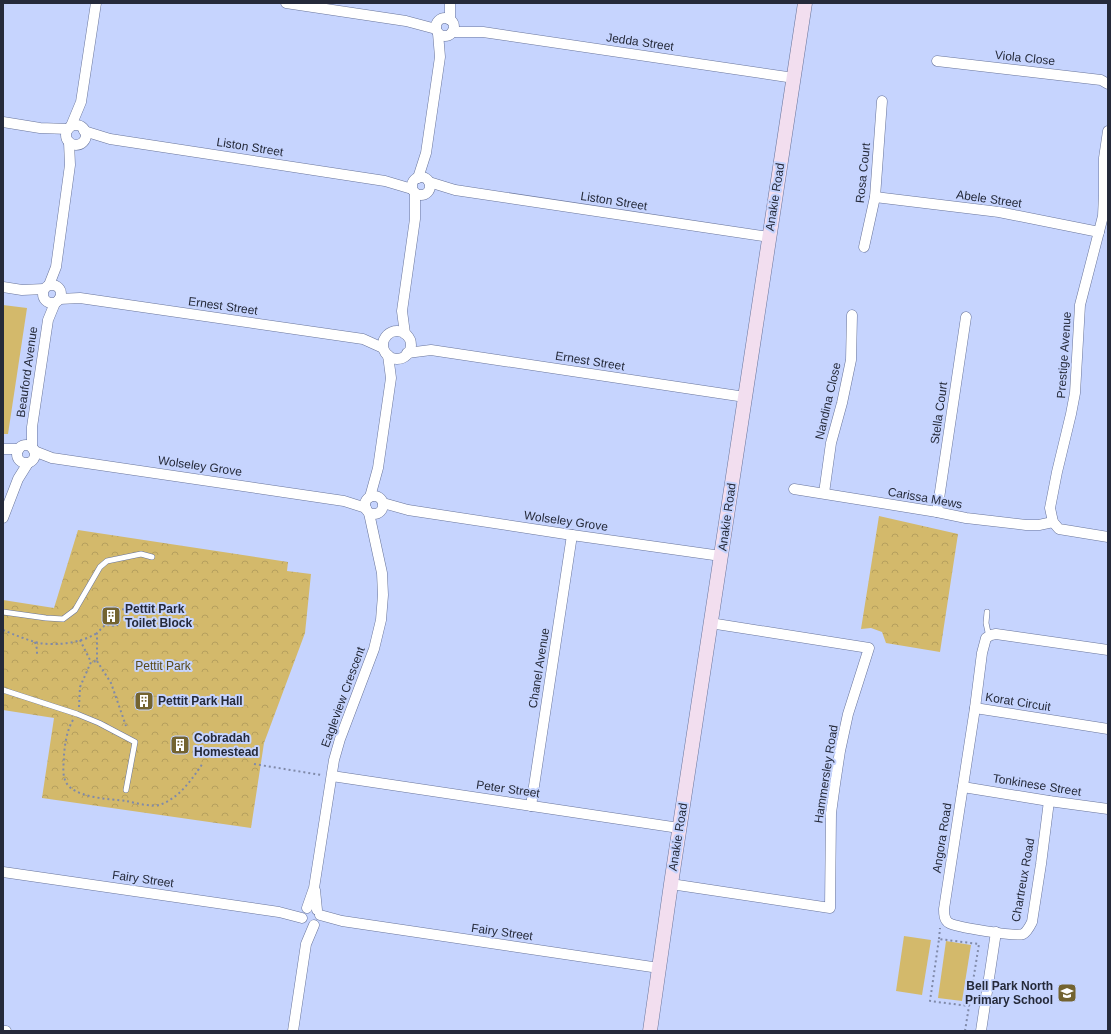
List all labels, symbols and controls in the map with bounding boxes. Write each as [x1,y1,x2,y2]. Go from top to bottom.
street label: Jedda Street [605,30,675,54]
street label: Viola Close [994,48,1056,68]
street label: Liston Street [216,135,285,159]
street label: Rosa Court [853,141,873,204]
street label: Anakie Road [763,162,787,232]
street label: Abele Street [955,187,1023,211]
street label: Liston Street [580,189,649,213]
street label: Ernest Street [187,294,259,318]
street label: Prestige Avenue [1054,311,1074,399]
street label: Beauford Avenue [14,325,40,418]
street label: Ernest Street [554,349,626,373]
street label: Nandina Close [812,361,844,441]
street label: Stella Court [928,380,950,445]
street label: Wolseley Grove [157,453,243,479]
street label: Anakie Road [715,482,739,552]
street label: Carissa Mews [887,485,963,511]
street label: Wolseley Grove [523,508,609,534]
place label: Pettit Park Toilet Block [125,602,192,630]
building icon: Pettit Park Toilet Block [100,605,122,627]
street label: Chanel Avenue [526,626,552,709]
street label: Eagleview Crescent [318,644,368,749]
park label: Pettit Park [135,659,192,673]
building icon: Pettit Park Hall [133,690,155,712]
street label: Korat Circuit [984,690,1052,714]
place label: Pettit Park Hall [158,694,243,708]
street label: Hammersley Road [811,724,841,824]
place label: Cobradah Homestead [194,731,259,759]
building icon: Cobradah Homestead [169,734,191,756]
street label: Tonkinese Street [992,771,1083,799]
street label: Peter Street [475,778,541,800]
street label: Anakie Road [666,802,690,872]
street label: Angora Road [930,802,954,874]
street label: Chartreux Road [1009,837,1037,923]
street label: Fairy Street [111,868,175,890]
street label: Fairy Street [470,921,534,943]
place label: Bell Park North Primary School [965,979,1053,1007]
school or university icon: Bell Park North Primary School [1056,982,1078,1004]

